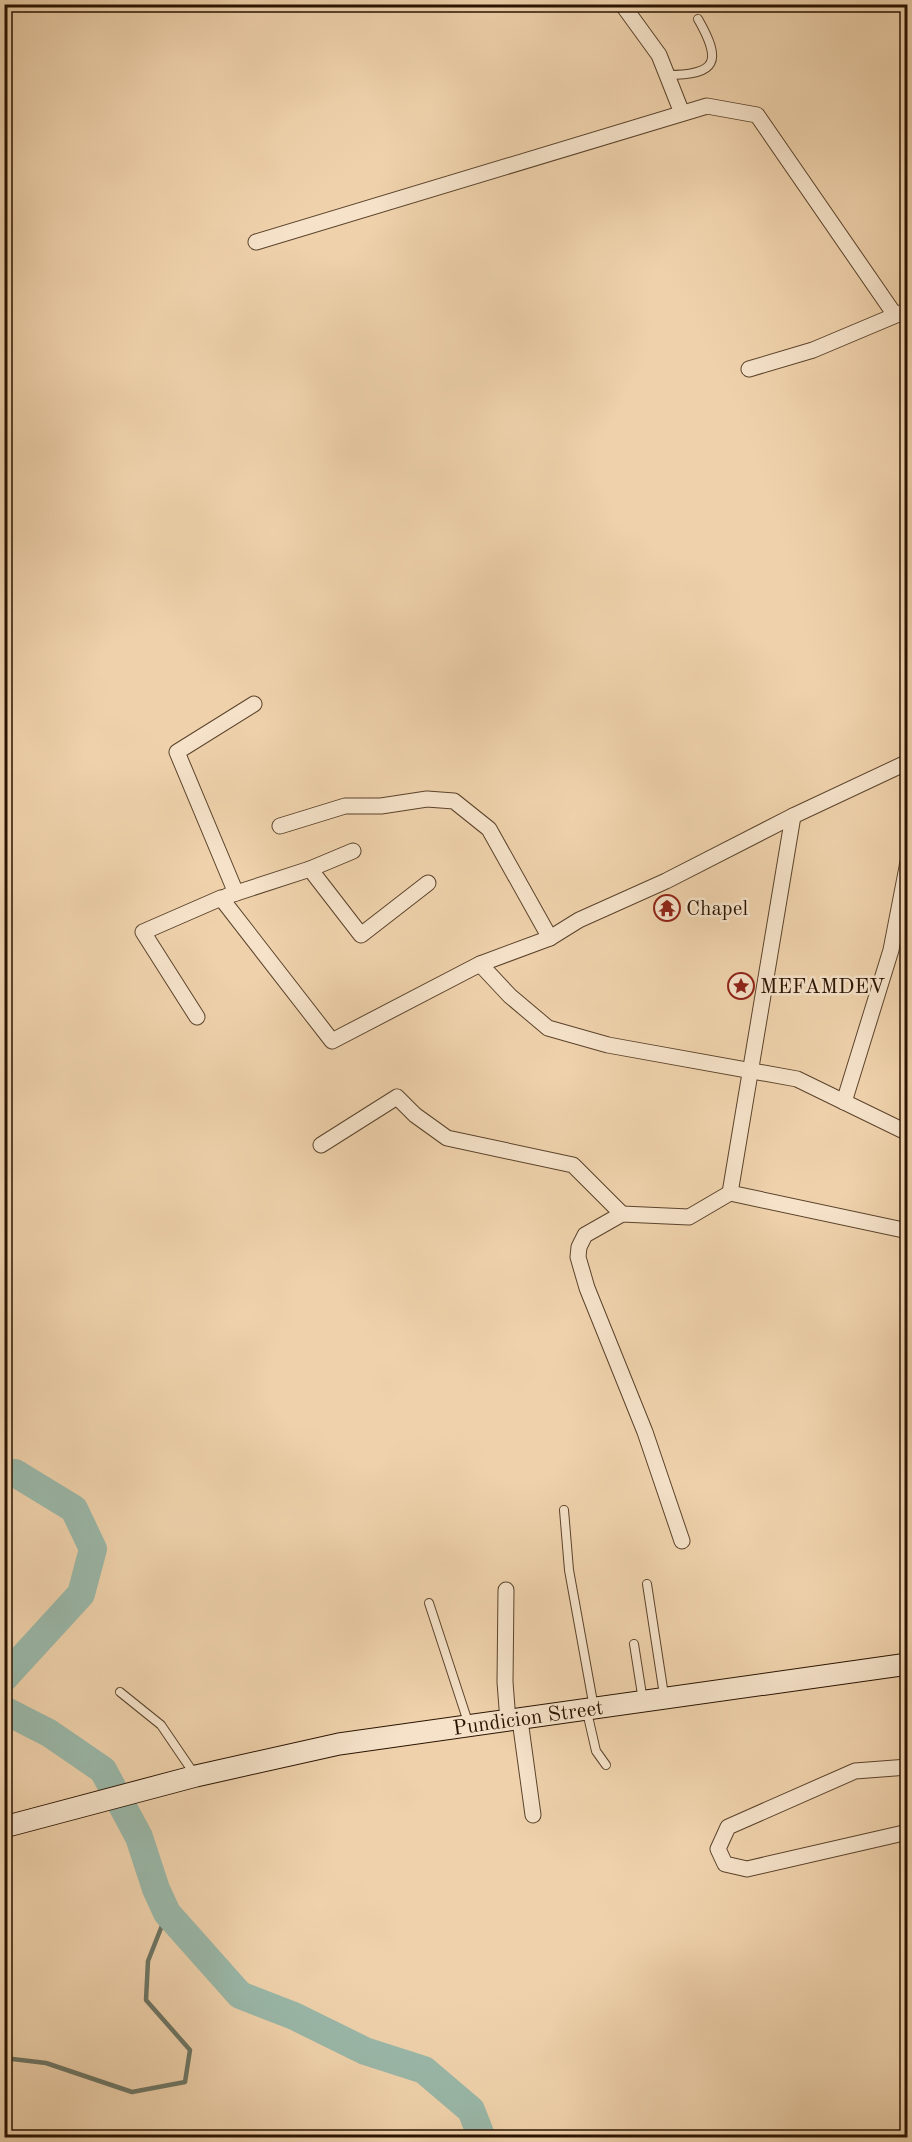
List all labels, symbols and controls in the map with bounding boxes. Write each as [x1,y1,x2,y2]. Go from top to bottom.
temple icon: Chapel [652,893,682,923]
place label: Chapel [686,899,748,920]
place icon: MEFAMDEV [726,971,756,1001]
place label: MEFAMDEV [760,977,885,998]
street label: Pundicion Street [452,1698,605,1740]

